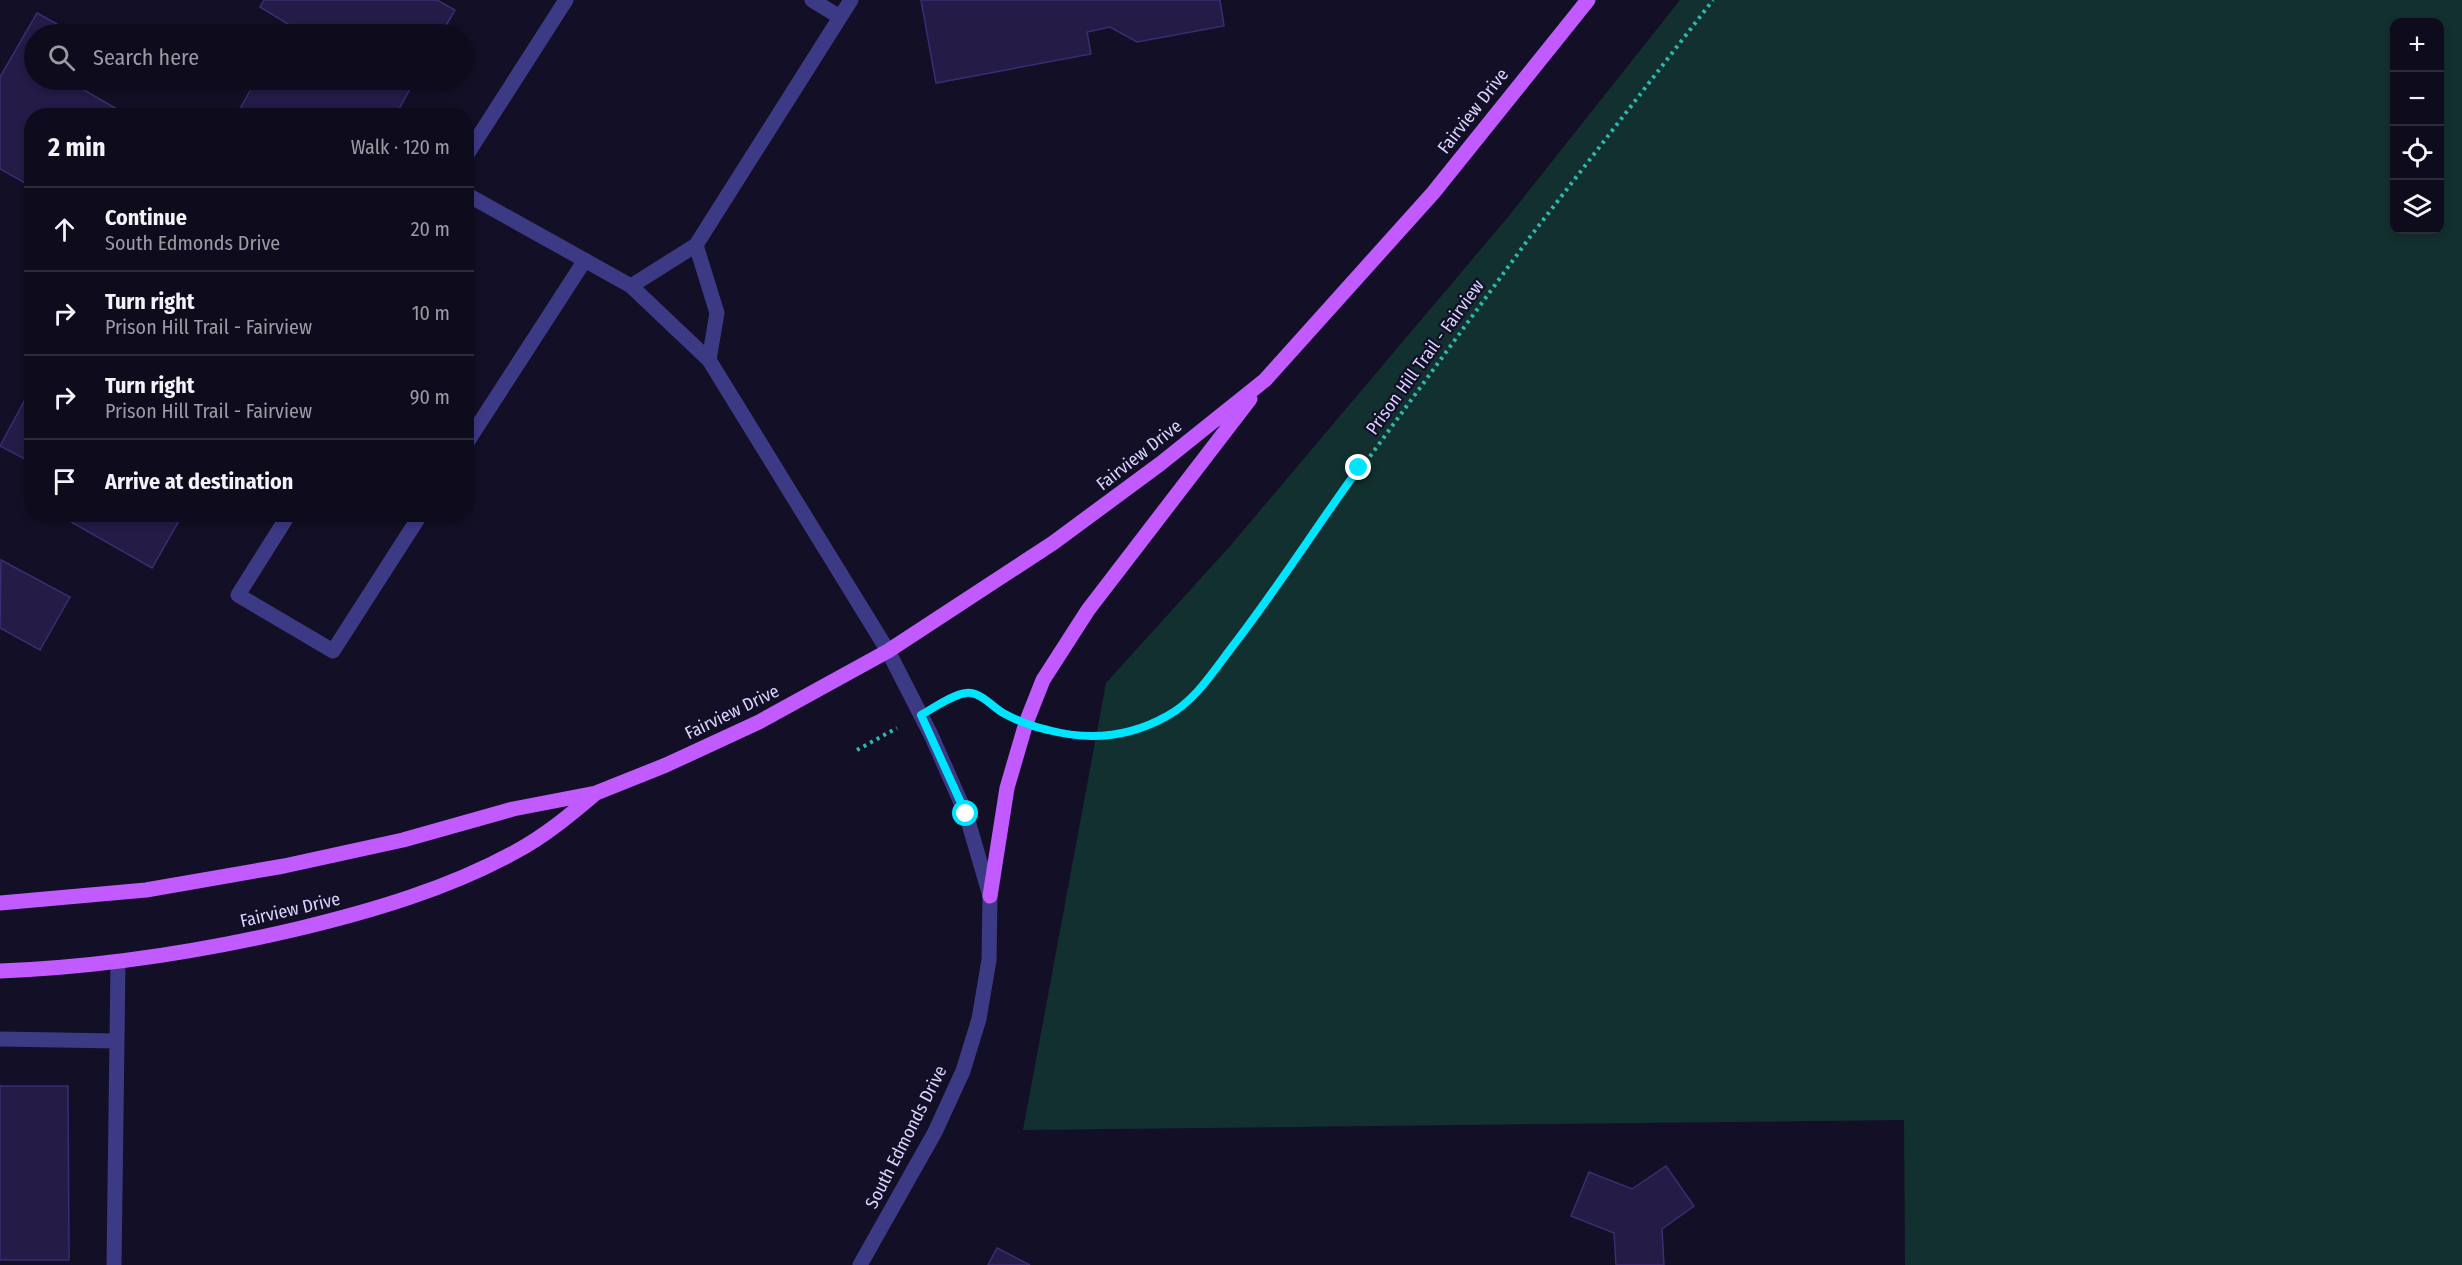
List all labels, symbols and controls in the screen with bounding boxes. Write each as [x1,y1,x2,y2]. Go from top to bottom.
map controls [2390,18,2444,234]
button: + [2390,18,2444,72]
search box [24,24,474,90]
icon: search [45,41,78,74]
text: Search here [93,44,199,71]
street label: Fairview Drive [1433,64,1513,158]
button: − [2390,72,2444,126]
button: locate [2390,126,2444,180]
text: 2 min [48,132,106,163]
text: Walk · 120 m [351,135,450,159]
button: layers [2390,180,2444,234]
text: Continue [105,204,187,231]
icon: ahead [48,213,81,246]
text: 20 m [411,217,450,241]
text: South Edmonds Drive [105,231,280,255]
street label: Prison Hill Trail - Fairview [1361,275,1489,439]
text: Turn right [105,288,194,315]
icon: right [48,297,81,330]
text: 10 m [412,301,450,325]
text: Prison Hill Trail - Fairview [105,315,312,339]
text: Turn right [105,372,194,399]
icon: right [48,381,81,414]
text: 90 m [410,385,450,409]
text: Prison Hill Trail - Fairview [105,399,312,423]
street label: Fairview Drive [1092,415,1186,495]
route end [1345,454,1371,480]
icon: arrive [48,465,81,498]
text: Arrive at destination [105,468,293,495]
street label: Fairview Drive [681,680,783,744]
route start [952,800,978,826]
street label: Fairview Drive [238,888,342,932]
street label: South Edmonds Drive [860,1062,952,1212]

